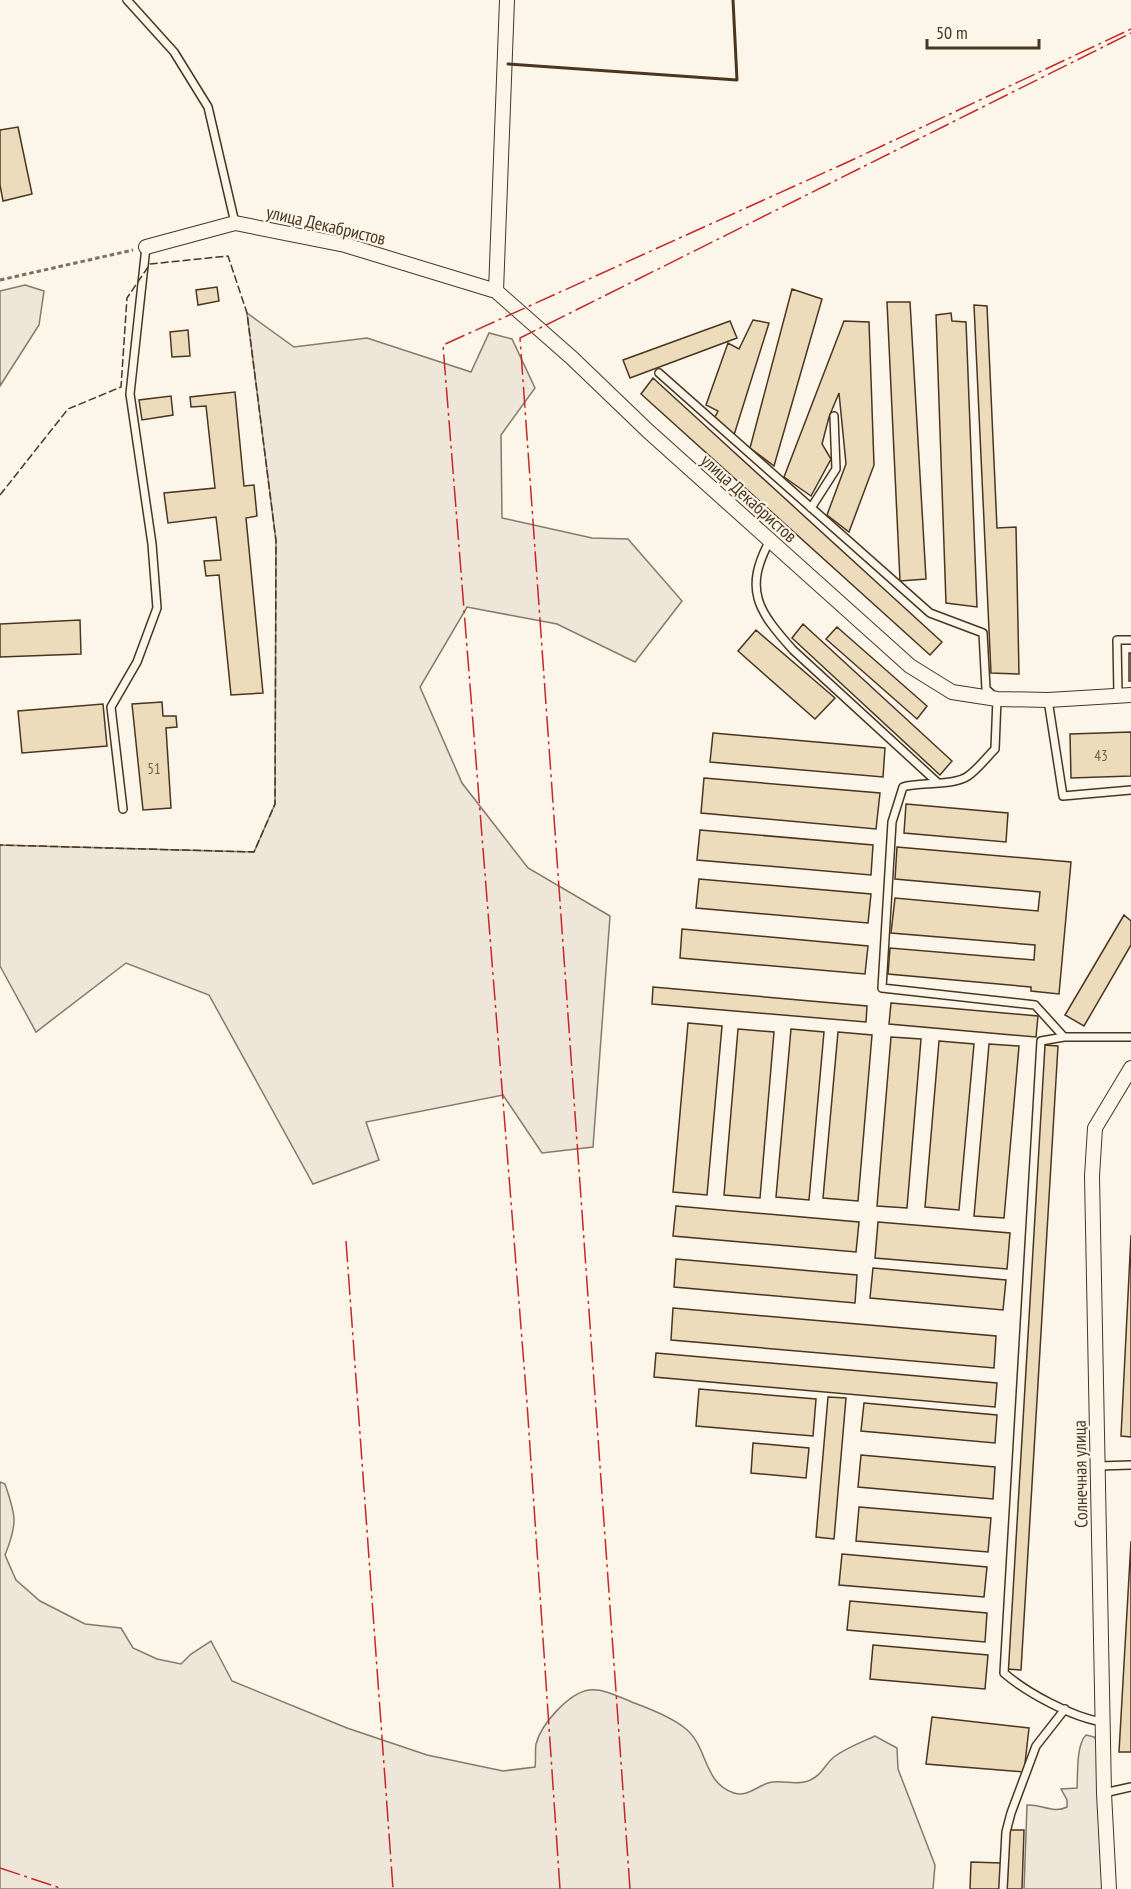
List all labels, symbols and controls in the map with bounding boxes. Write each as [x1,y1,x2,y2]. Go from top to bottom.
scale bar [927,12,1040,50]
text: 50 m [936,21,968,44]
street label: улица Декабристов [264,200,388,250]
street label: улица Декабристов [696,449,802,547]
house number: 43 [1094,746,1108,765]
house number: 51 [147,759,161,778]
street label: Солнечная улица [1068,1420,1092,1528]

